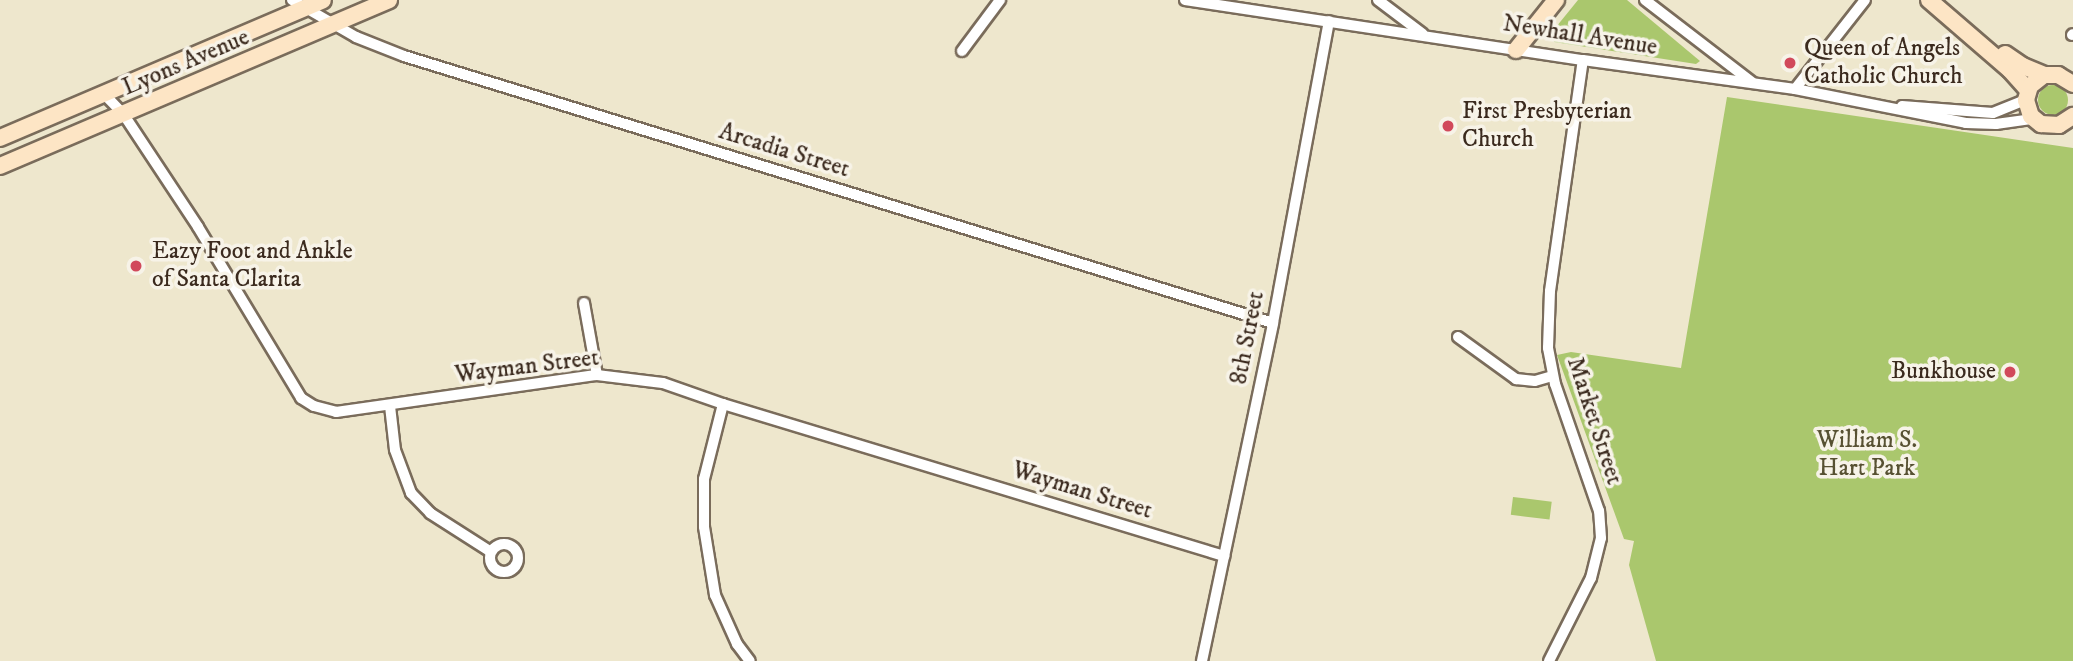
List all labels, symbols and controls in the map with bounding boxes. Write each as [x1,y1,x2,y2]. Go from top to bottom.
street label: Newhall Avenue [1501,10,1659,62]
street label: Lyons Avenue [118,23,254,103]
place label: Queen of Angels Catholic Church [1804,35,1963,91]
marker: Queen of Angels Catholic Church [1782,55,1798,71]
place label: First Presbyterian Church [1462,98,1632,154]
street label: Arcadia Street [715,118,853,184]
marker: First Presbyterian Church [1440,118,1456,134]
place label: Eazy Foot and Ankle of Santa Clarita [152,238,353,294]
marker: Eazy Foot and Ankle of Santa Clarita [126,256,146,276]
street label: 8th Street [1225,289,1271,387]
street label: Wayman Street [453,344,601,390]
street label: Market Street [1560,354,1628,488]
place label: Bunkhouse [1891,358,1996,386]
marker: Bunkhouse [2002,364,2018,380]
park label: William S. Hart Park [1817,427,1917,483]
street label: Wayman Street [1009,456,1155,526]

